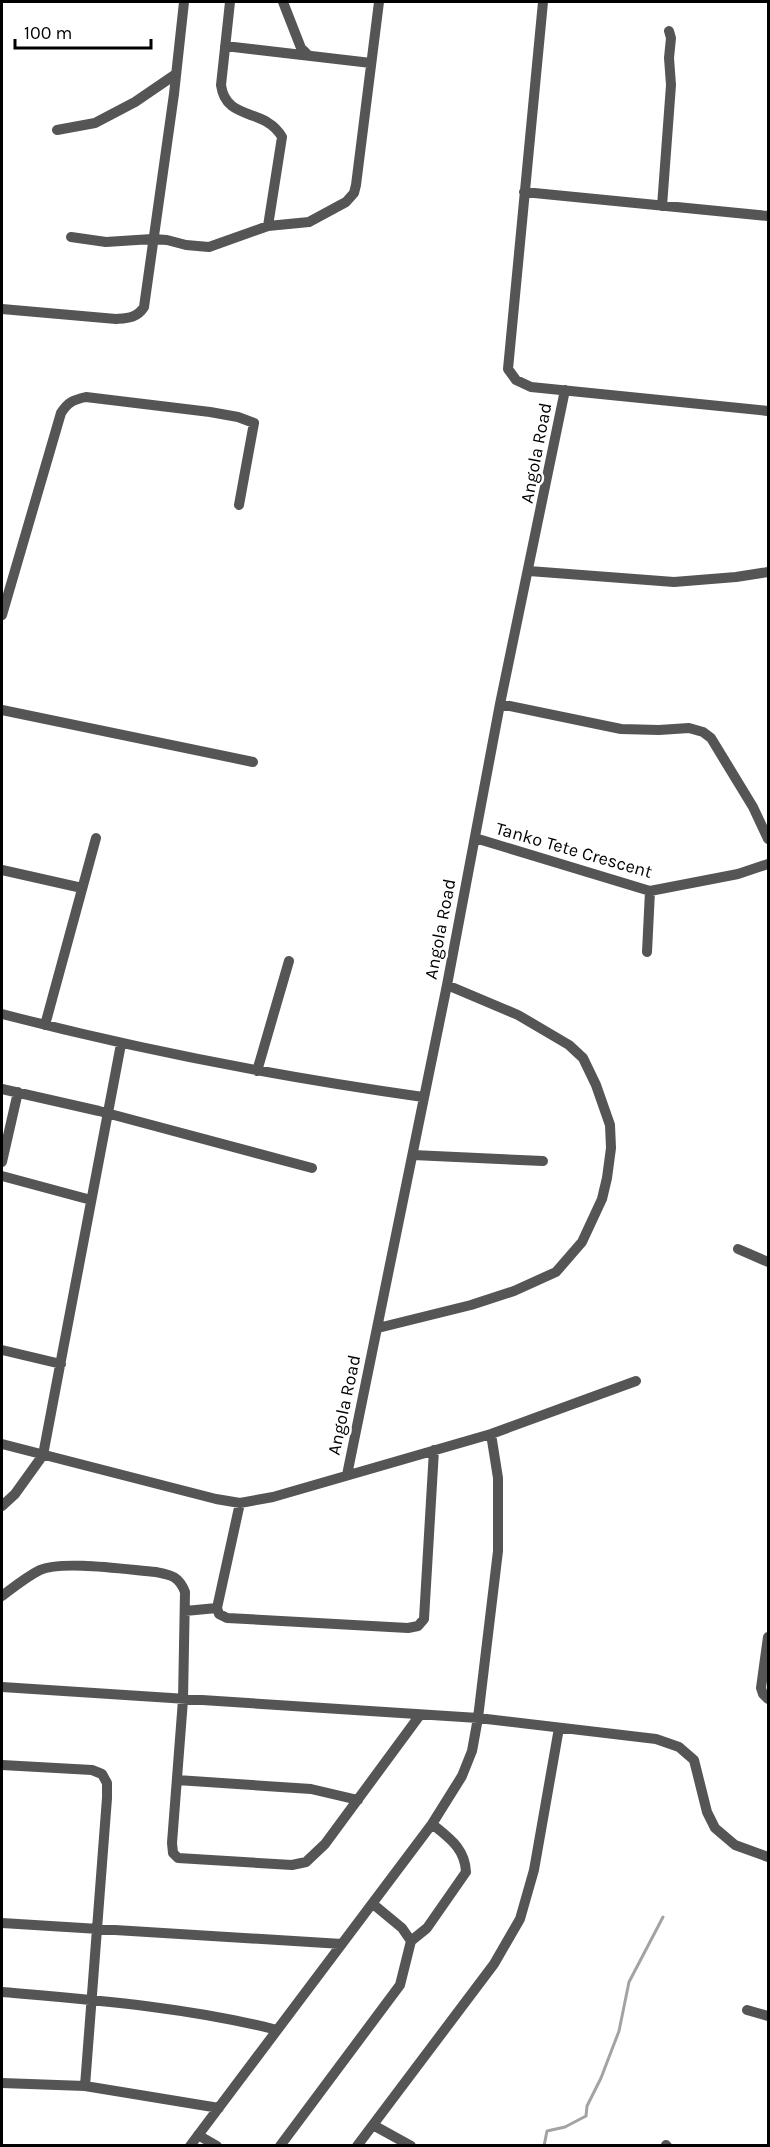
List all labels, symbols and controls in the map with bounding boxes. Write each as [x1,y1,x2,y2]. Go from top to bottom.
scale bar [15,12,152,50]
text: 100 m [24,22,72,44]
street label: Angola Road [515,401,557,505]
street label: Tanko Tete Crescent [493,817,655,883]
street label: Angola Road [419,877,461,981]
street label: Angola Road [323,1353,365,1457]

